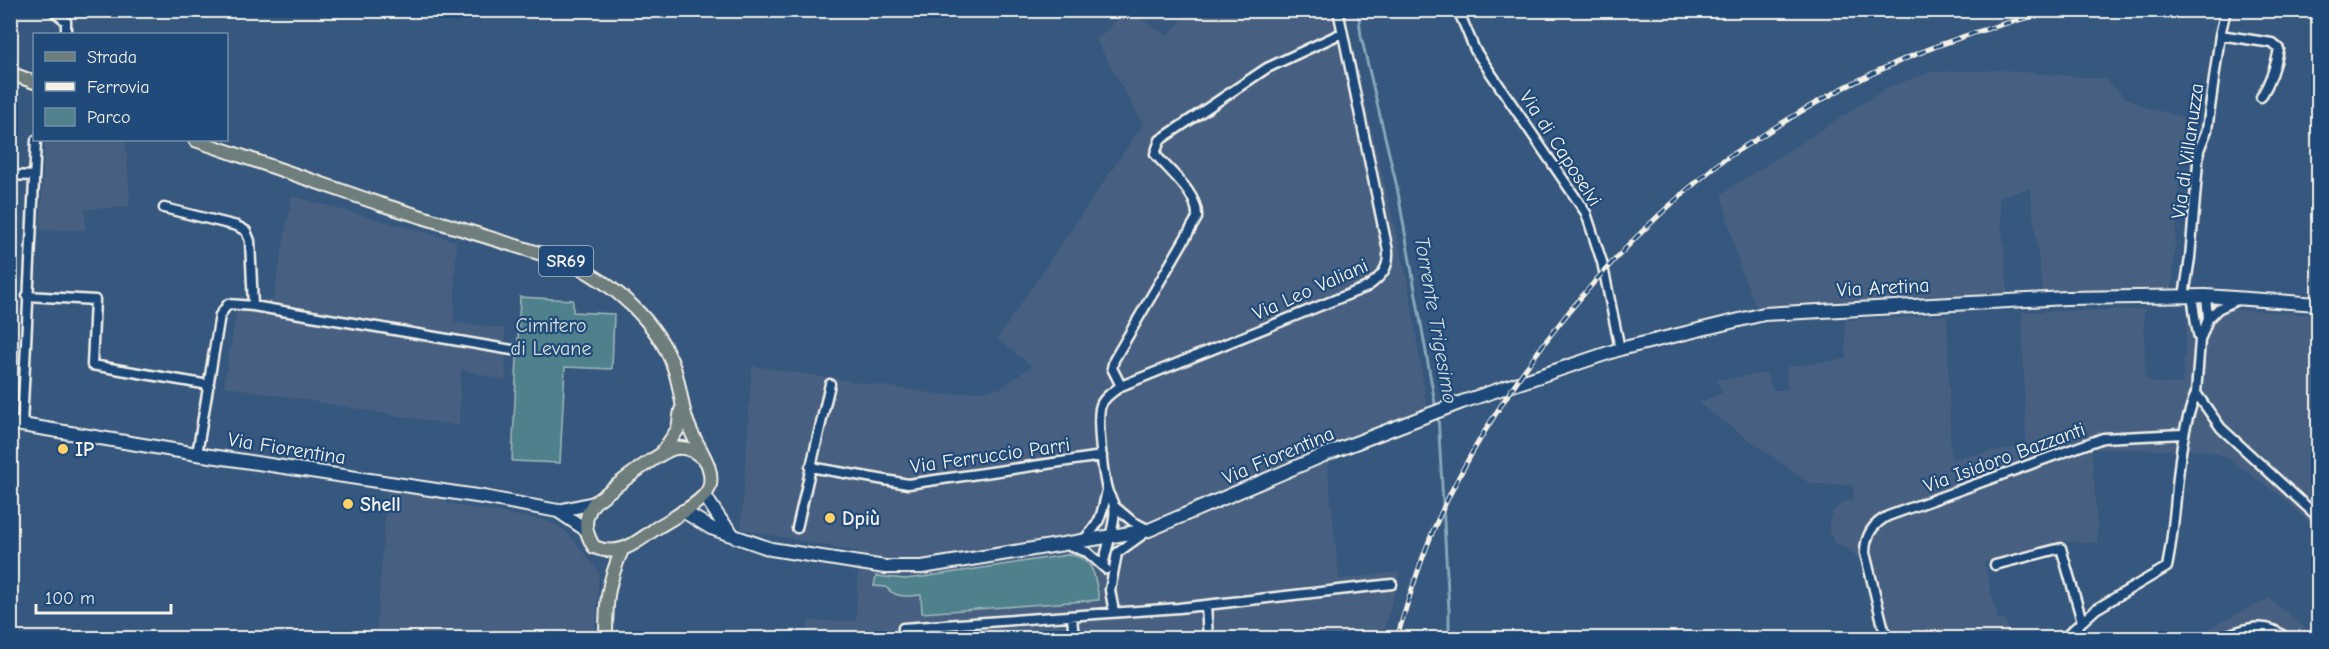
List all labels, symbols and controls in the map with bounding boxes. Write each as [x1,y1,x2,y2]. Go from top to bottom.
legend [33,33,228,141]
text: Strada [87,47,137,68]
text: Ferrovia [87,77,150,98]
street label: Via di Villanuzza [2167,82,2208,220]
street label: Via di Caposelvi [1515,86,1607,210]
text: Parco [87,107,130,128]
water label: Torrente Trigesimo [1409,234,1463,406]
road number: SR69 [539,246,593,276]
street label: Via Leo Valiani [1249,254,1371,325]
street label: Via Aretina [1836,274,1930,301]
park label: Cimitero di Levane [511,314,591,360]
street label: Via Isidoro Bazzanti [1920,418,2088,497]
street label: Via Fiorentina [1219,422,1338,489]
street label: Via Fiorentina [226,428,348,469]
street label: Via Ferruccio Parri [909,433,1071,478]
place label: IP [75,438,94,461]
marker: IP [56,442,70,456]
place label: Shell [360,493,401,516]
marker: Shell [341,497,355,511]
place label: Dpiù [842,507,880,530]
marker: Dpiù [823,511,837,525]
scale bar [36,577,171,615]
text: 100 m [45,588,95,609]

